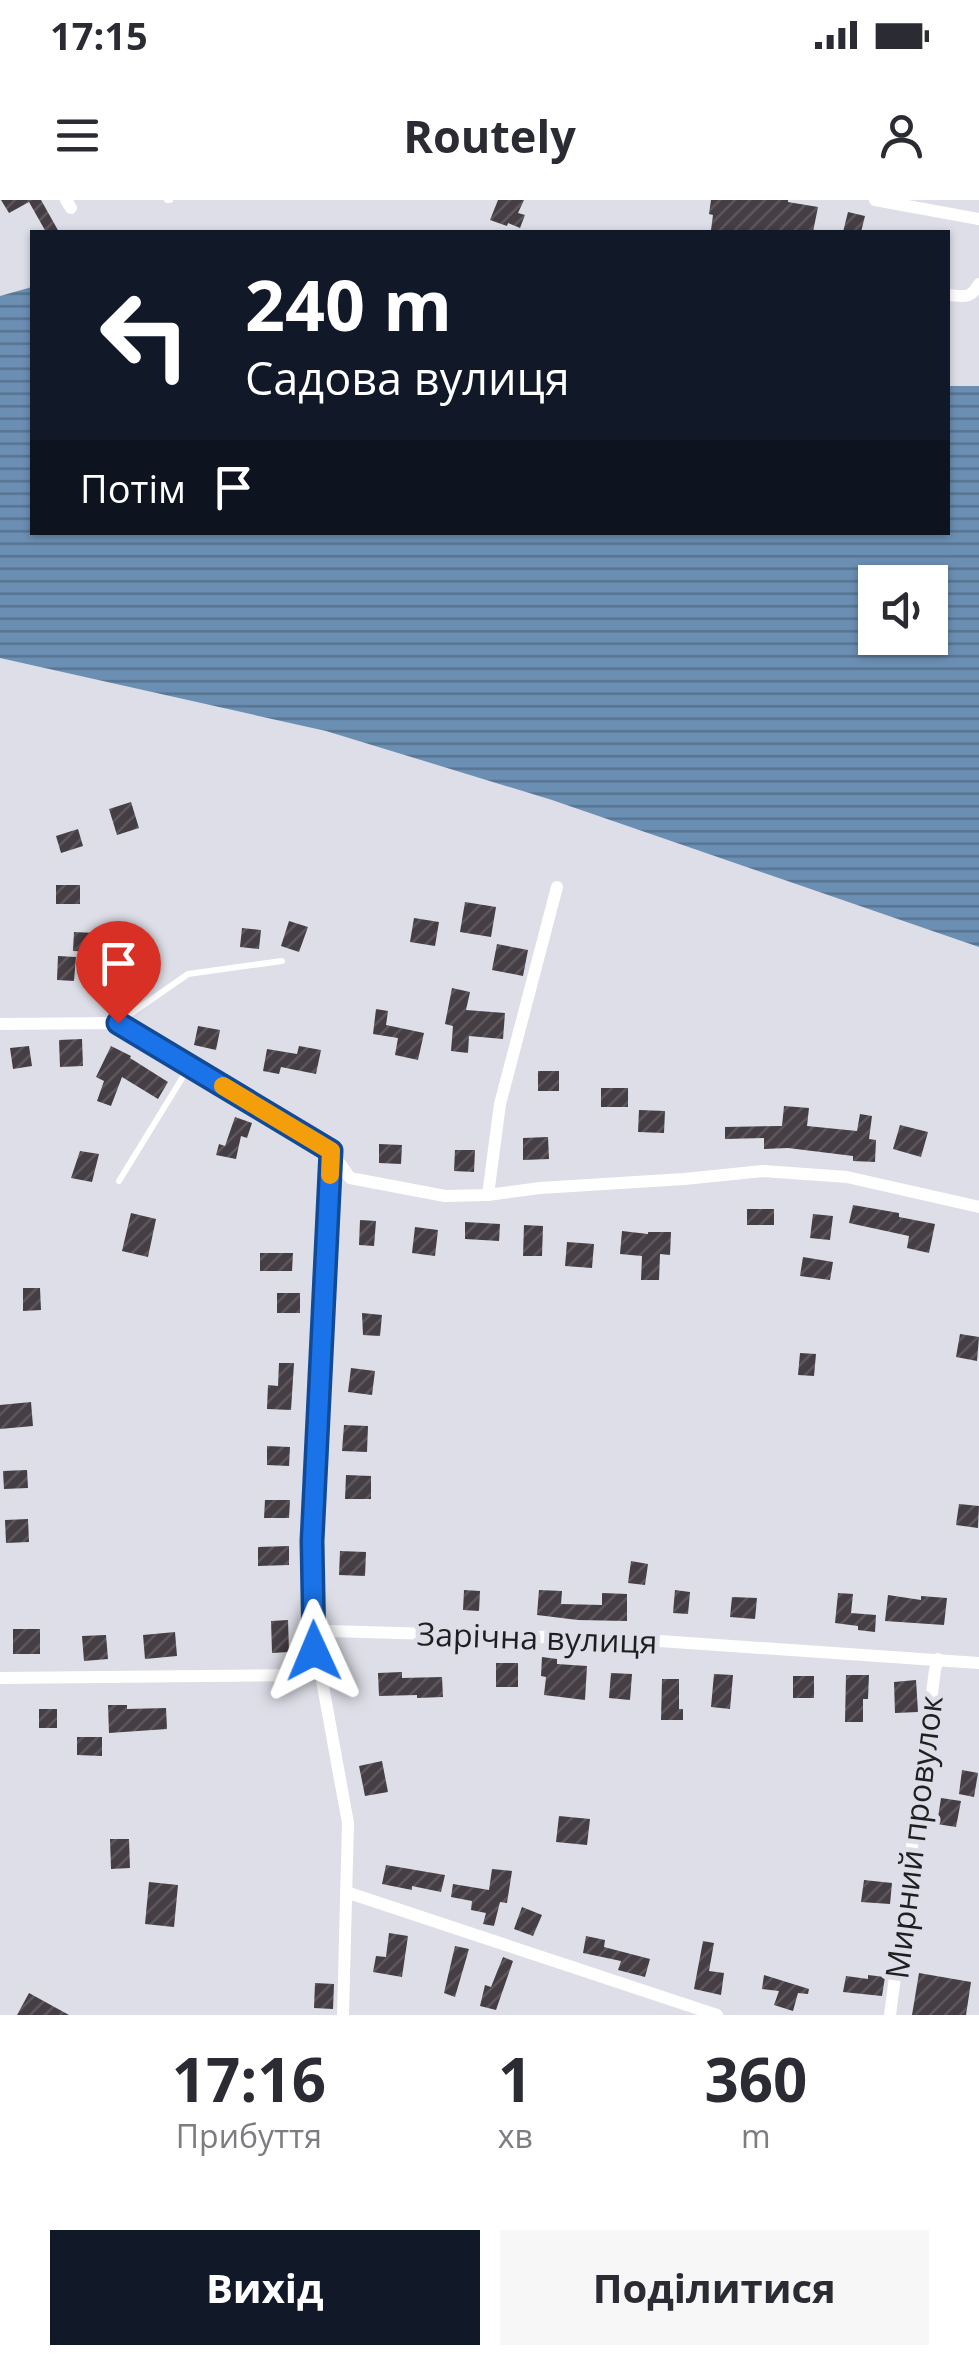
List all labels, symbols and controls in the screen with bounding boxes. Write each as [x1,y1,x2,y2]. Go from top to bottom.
text: 17:15 [50,9,148,61]
text: Routely [403,105,576,166]
icon: menu [50,108,105,163]
icon: person [874,108,929,163]
text: 240 m [245,256,452,352]
icon: left [80,270,210,400]
text: Садова вулиця [245,347,570,408]
icon: arrive [206,460,261,515]
text: Потім [80,462,186,514]
map controls [858,565,948,655]
button: sound [858,565,948,655]
pin [76,921,161,1024]
icon: arrive [91,936,146,991]
position arrow [262,1599,366,1703]
street label: Зарічна вулиця [416,1611,658,1663]
street label: Мирний провулок [874,1692,952,1981]
text: 17:16 [172,2038,326,2120]
text: 1 [498,2038,532,2120]
text: 360 [704,2038,807,2120]
text: Прибуття [176,2114,322,2157]
text: хв [498,2114,533,2157]
text: m [741,2114,771,2157]
button: Вихід [50,2230,480,2345]
button: Поділитися [500,2230,929,2345]

